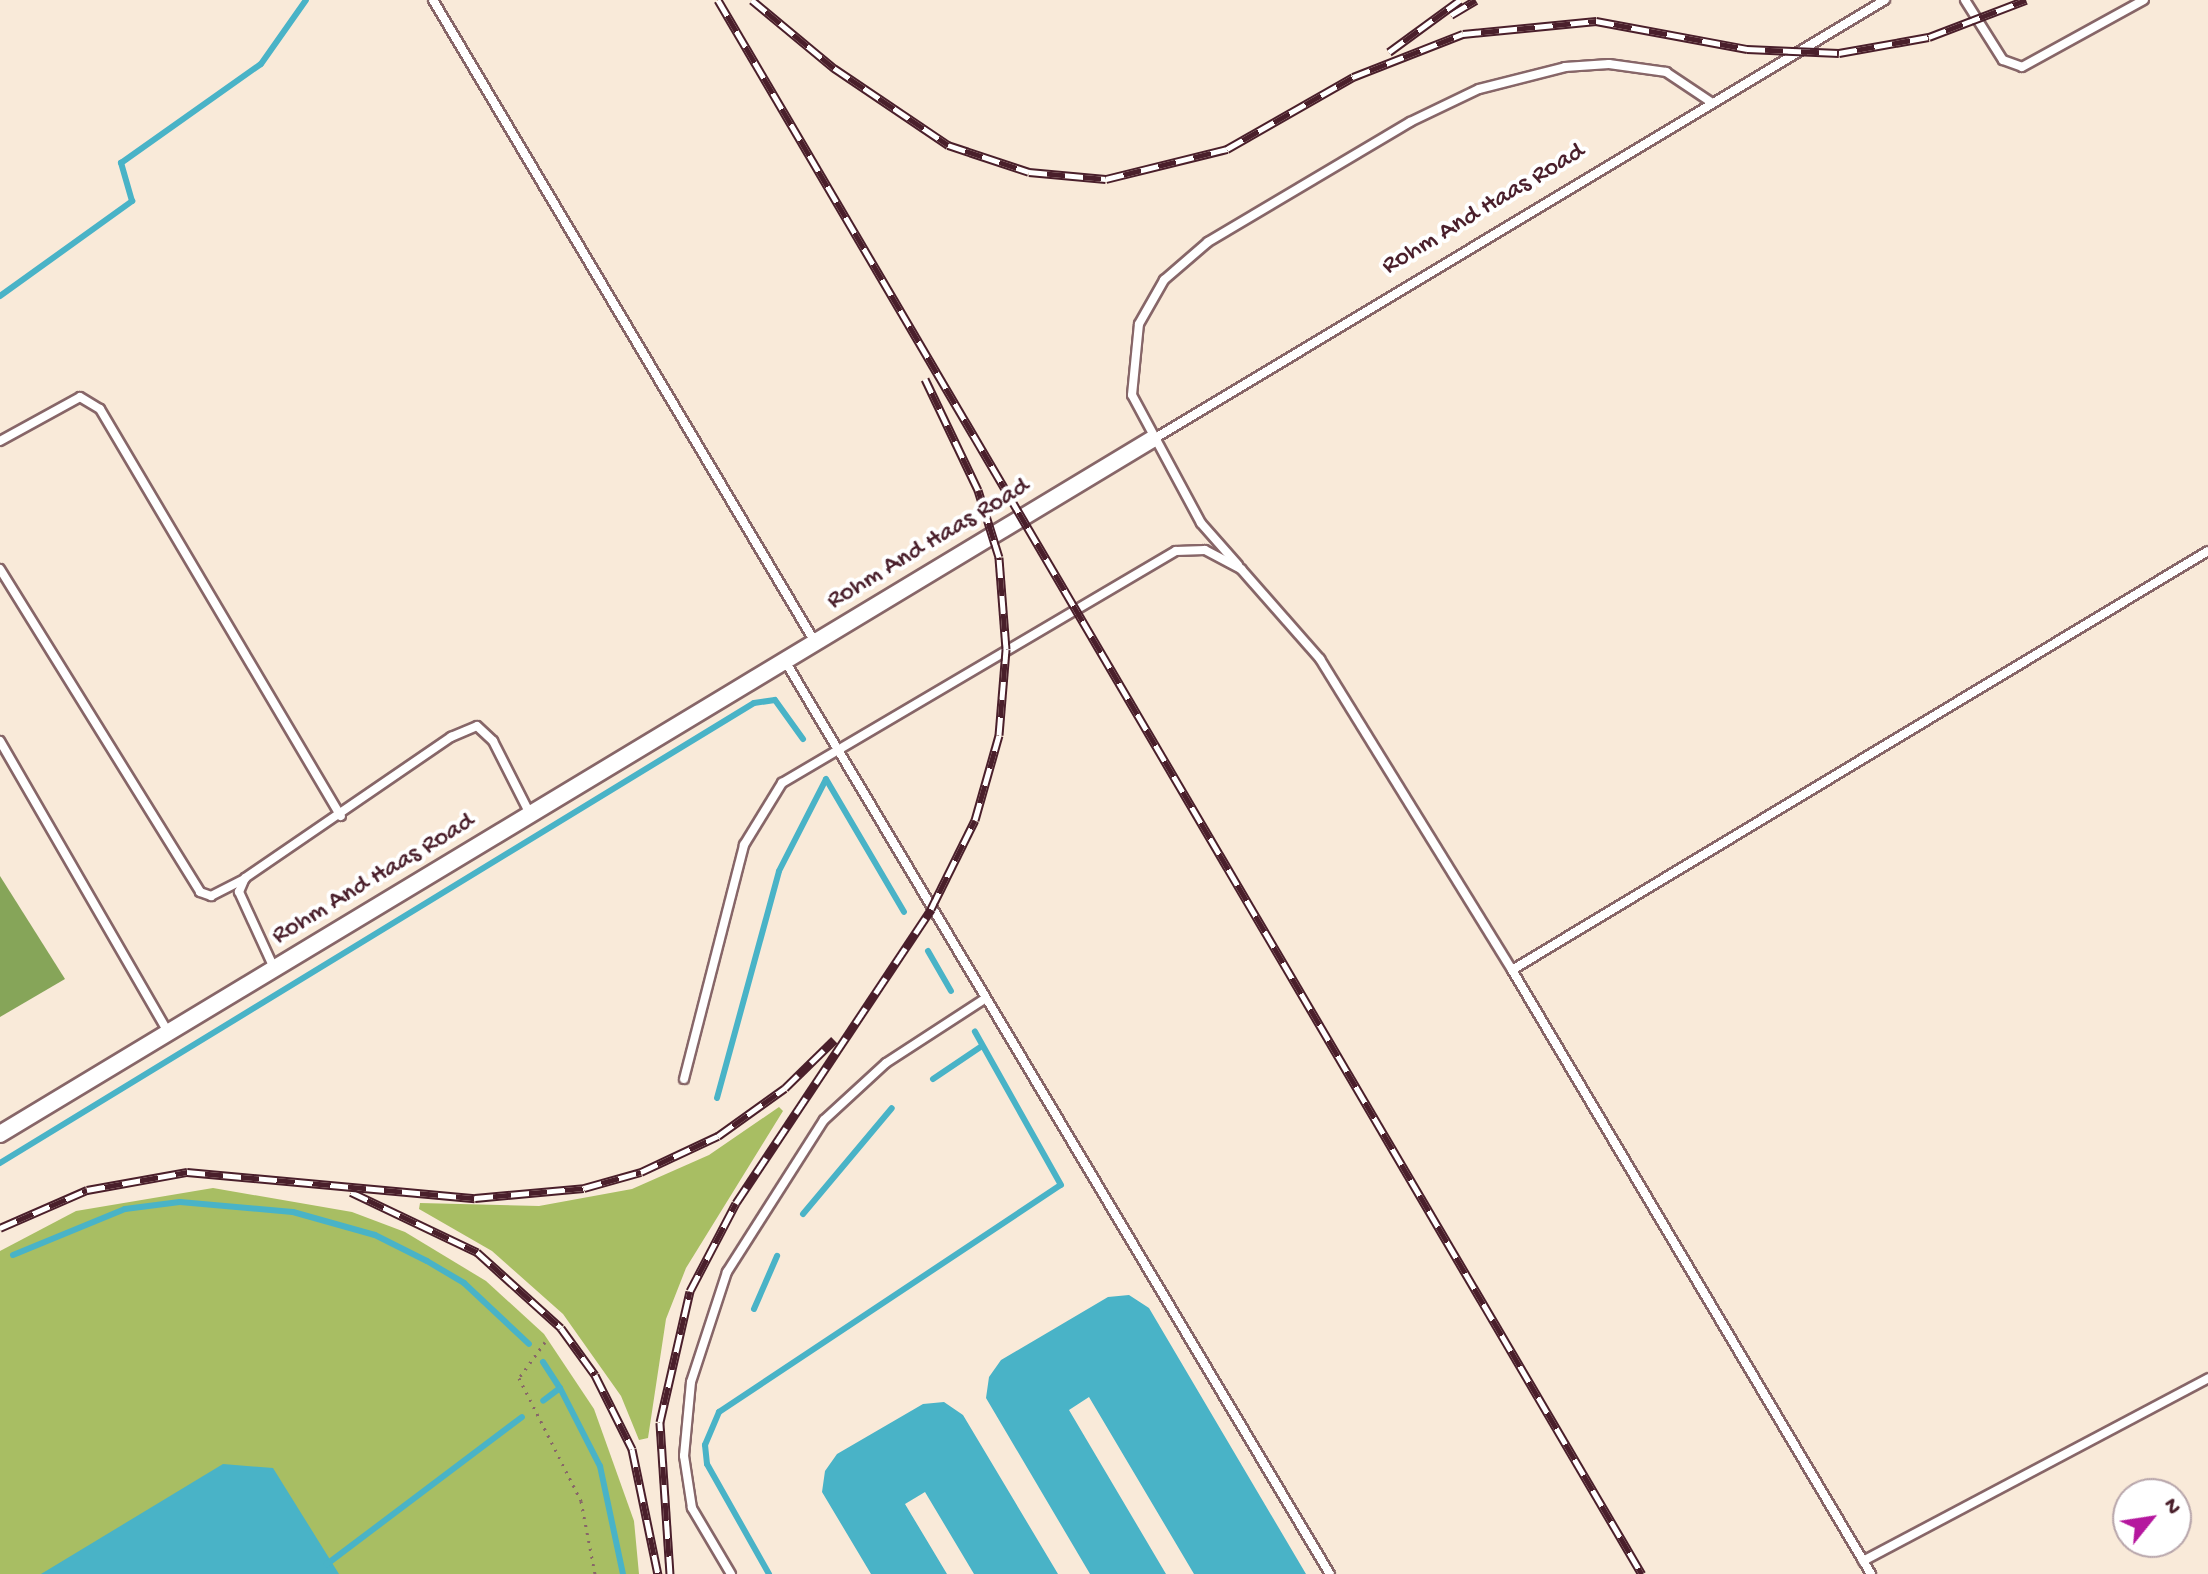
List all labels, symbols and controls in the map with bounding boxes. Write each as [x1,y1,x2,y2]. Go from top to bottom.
street label: Rohm And Haas Road [1377,137,1591,283]
street label: Rohm And Haas Road [822,472,1036,618]
street label: Rohm And Haas Road [267,807,481,953]
north arrow [2112,1478,2192,1558]
text: N [2156,1494,2186,1520]

